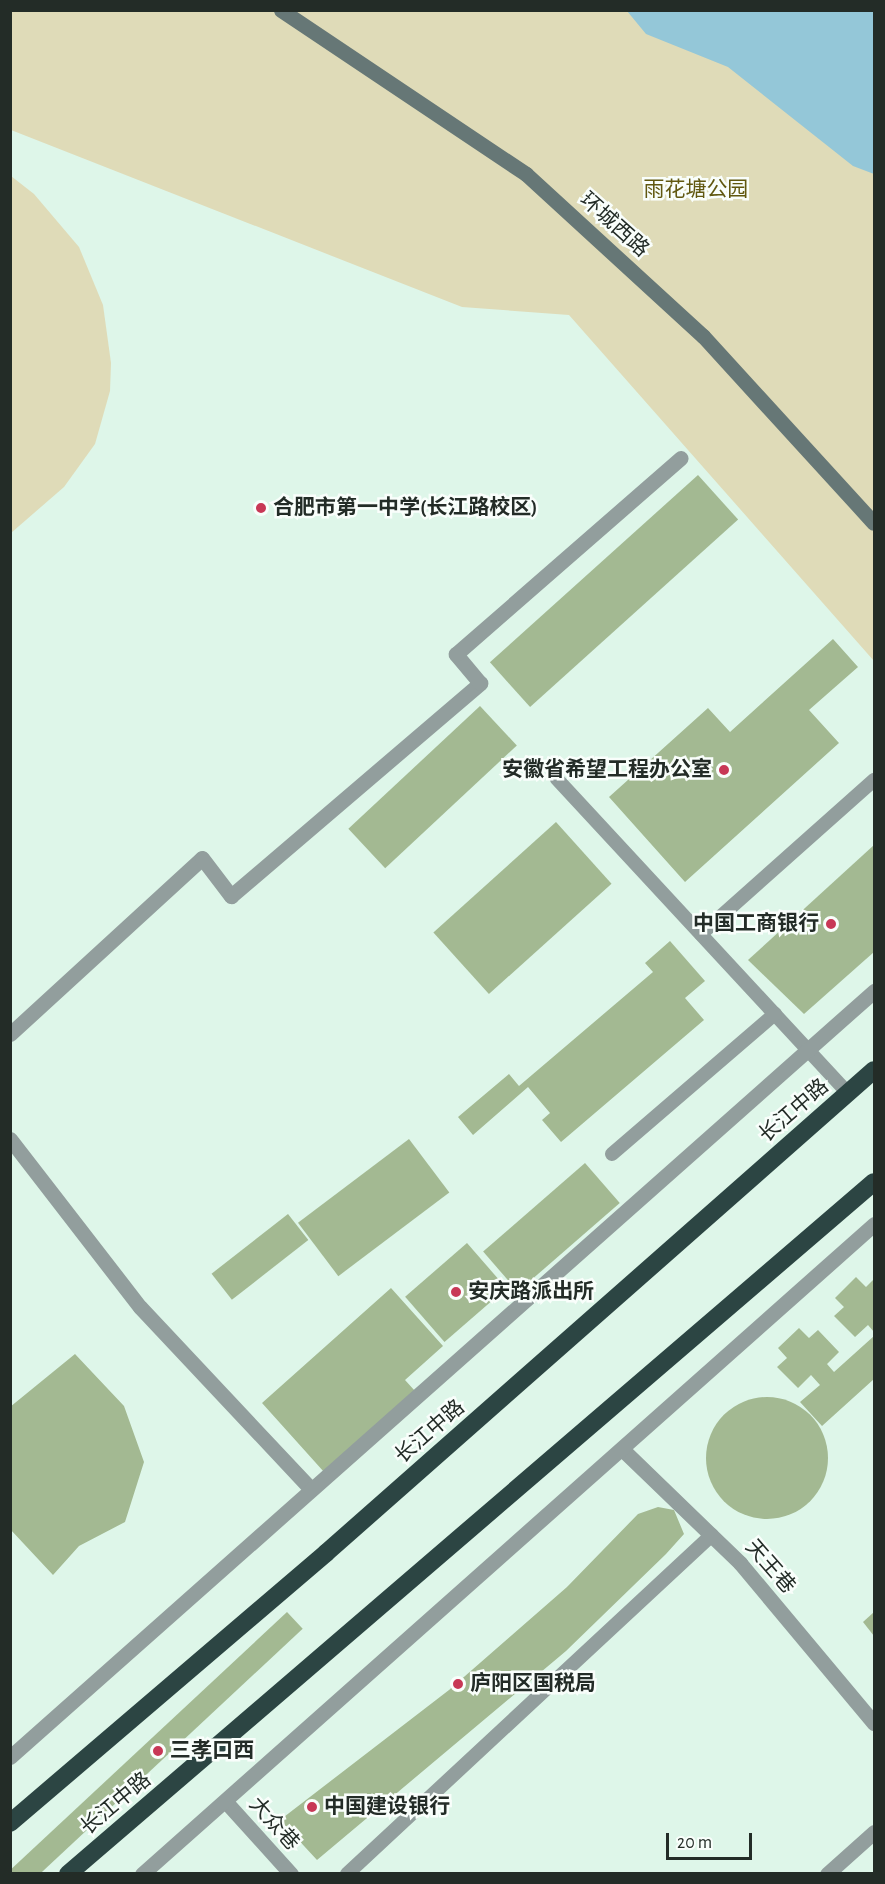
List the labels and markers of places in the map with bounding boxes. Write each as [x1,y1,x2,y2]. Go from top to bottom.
place label: 合肥市第一中学(长江路校区) [273,495,537,521]
marker: 合肥市第一中学(长江路校区) [254,501,268,515]
place label: 安徽省希望工程办公室 [502,757,712,783]
marker: 安徽省希望工程办公室 [717,763,731,777]
place label: 中国工商银行 [693,911,819,937]
marker: 中国工商银行 [824,917,838,931]
place label: 安庆路派出所 [468,1279,594,1305]
marker: 安庆路派出所 [449,1285,463,1299]
place label: 庐阳区国税局 [470,1671,596,1697]
marker: 庐阳区国税局 [451,1677,465,1691]
place label: 三孝口西 [170,1738,254,1764]
marker: 三孝口西 [151,1744,165,1758]
place label: 中国建设银行 [324,1794,450,1820]
marker: 中国建设银行 [305,1800,319,1814]

